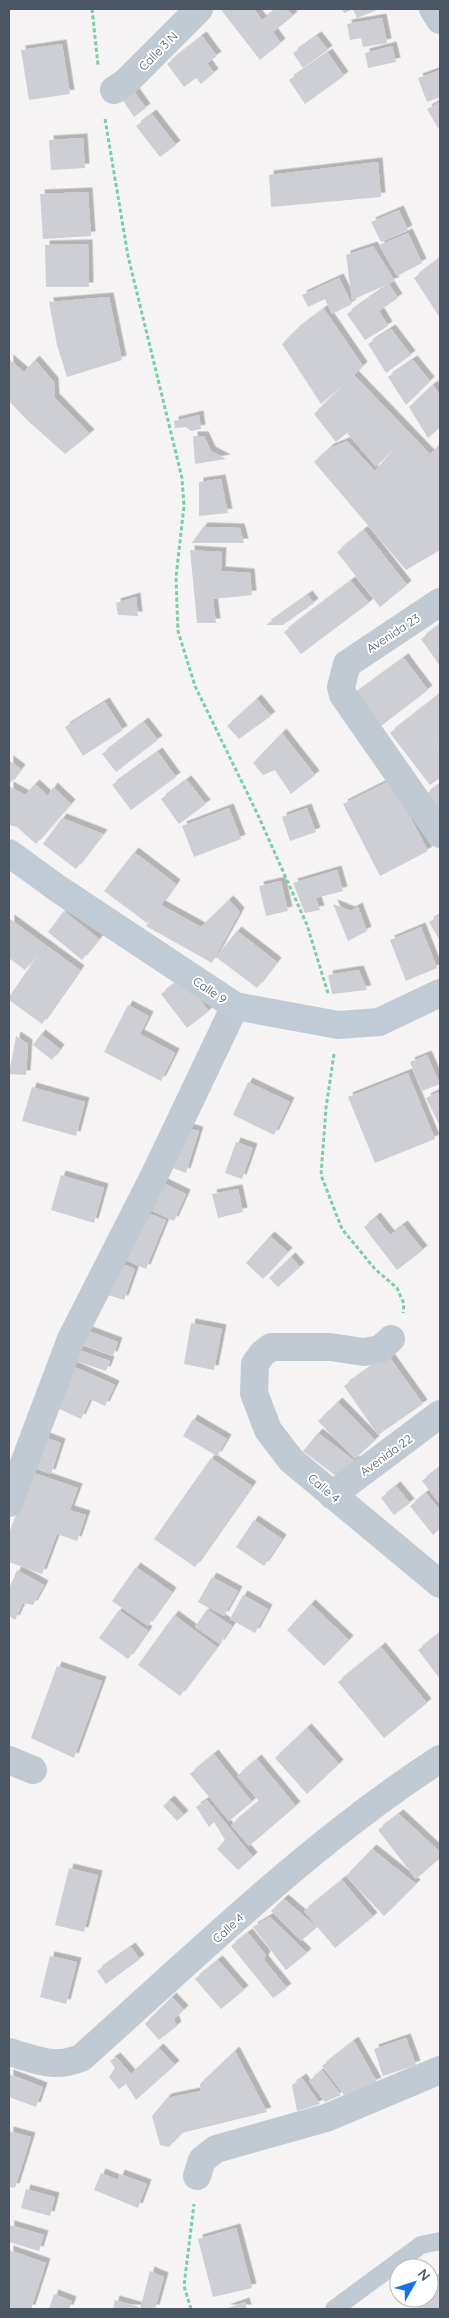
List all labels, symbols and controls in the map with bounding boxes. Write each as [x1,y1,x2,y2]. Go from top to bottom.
street label: Calle 3 N [135,28,181,74]
street label: Avenida 23 [363,610,423,656]
street label: Calle 9 [190,973,230,1007]
street label: Avenida 22 [357,1431,415,1479]
street label: Calle 4 [305,1470,343,1506]
street label: Calle 4 [209,1910,247,1946]
north arrow [389,2258,439,2308]
text: N [414,2265,434,2284]

